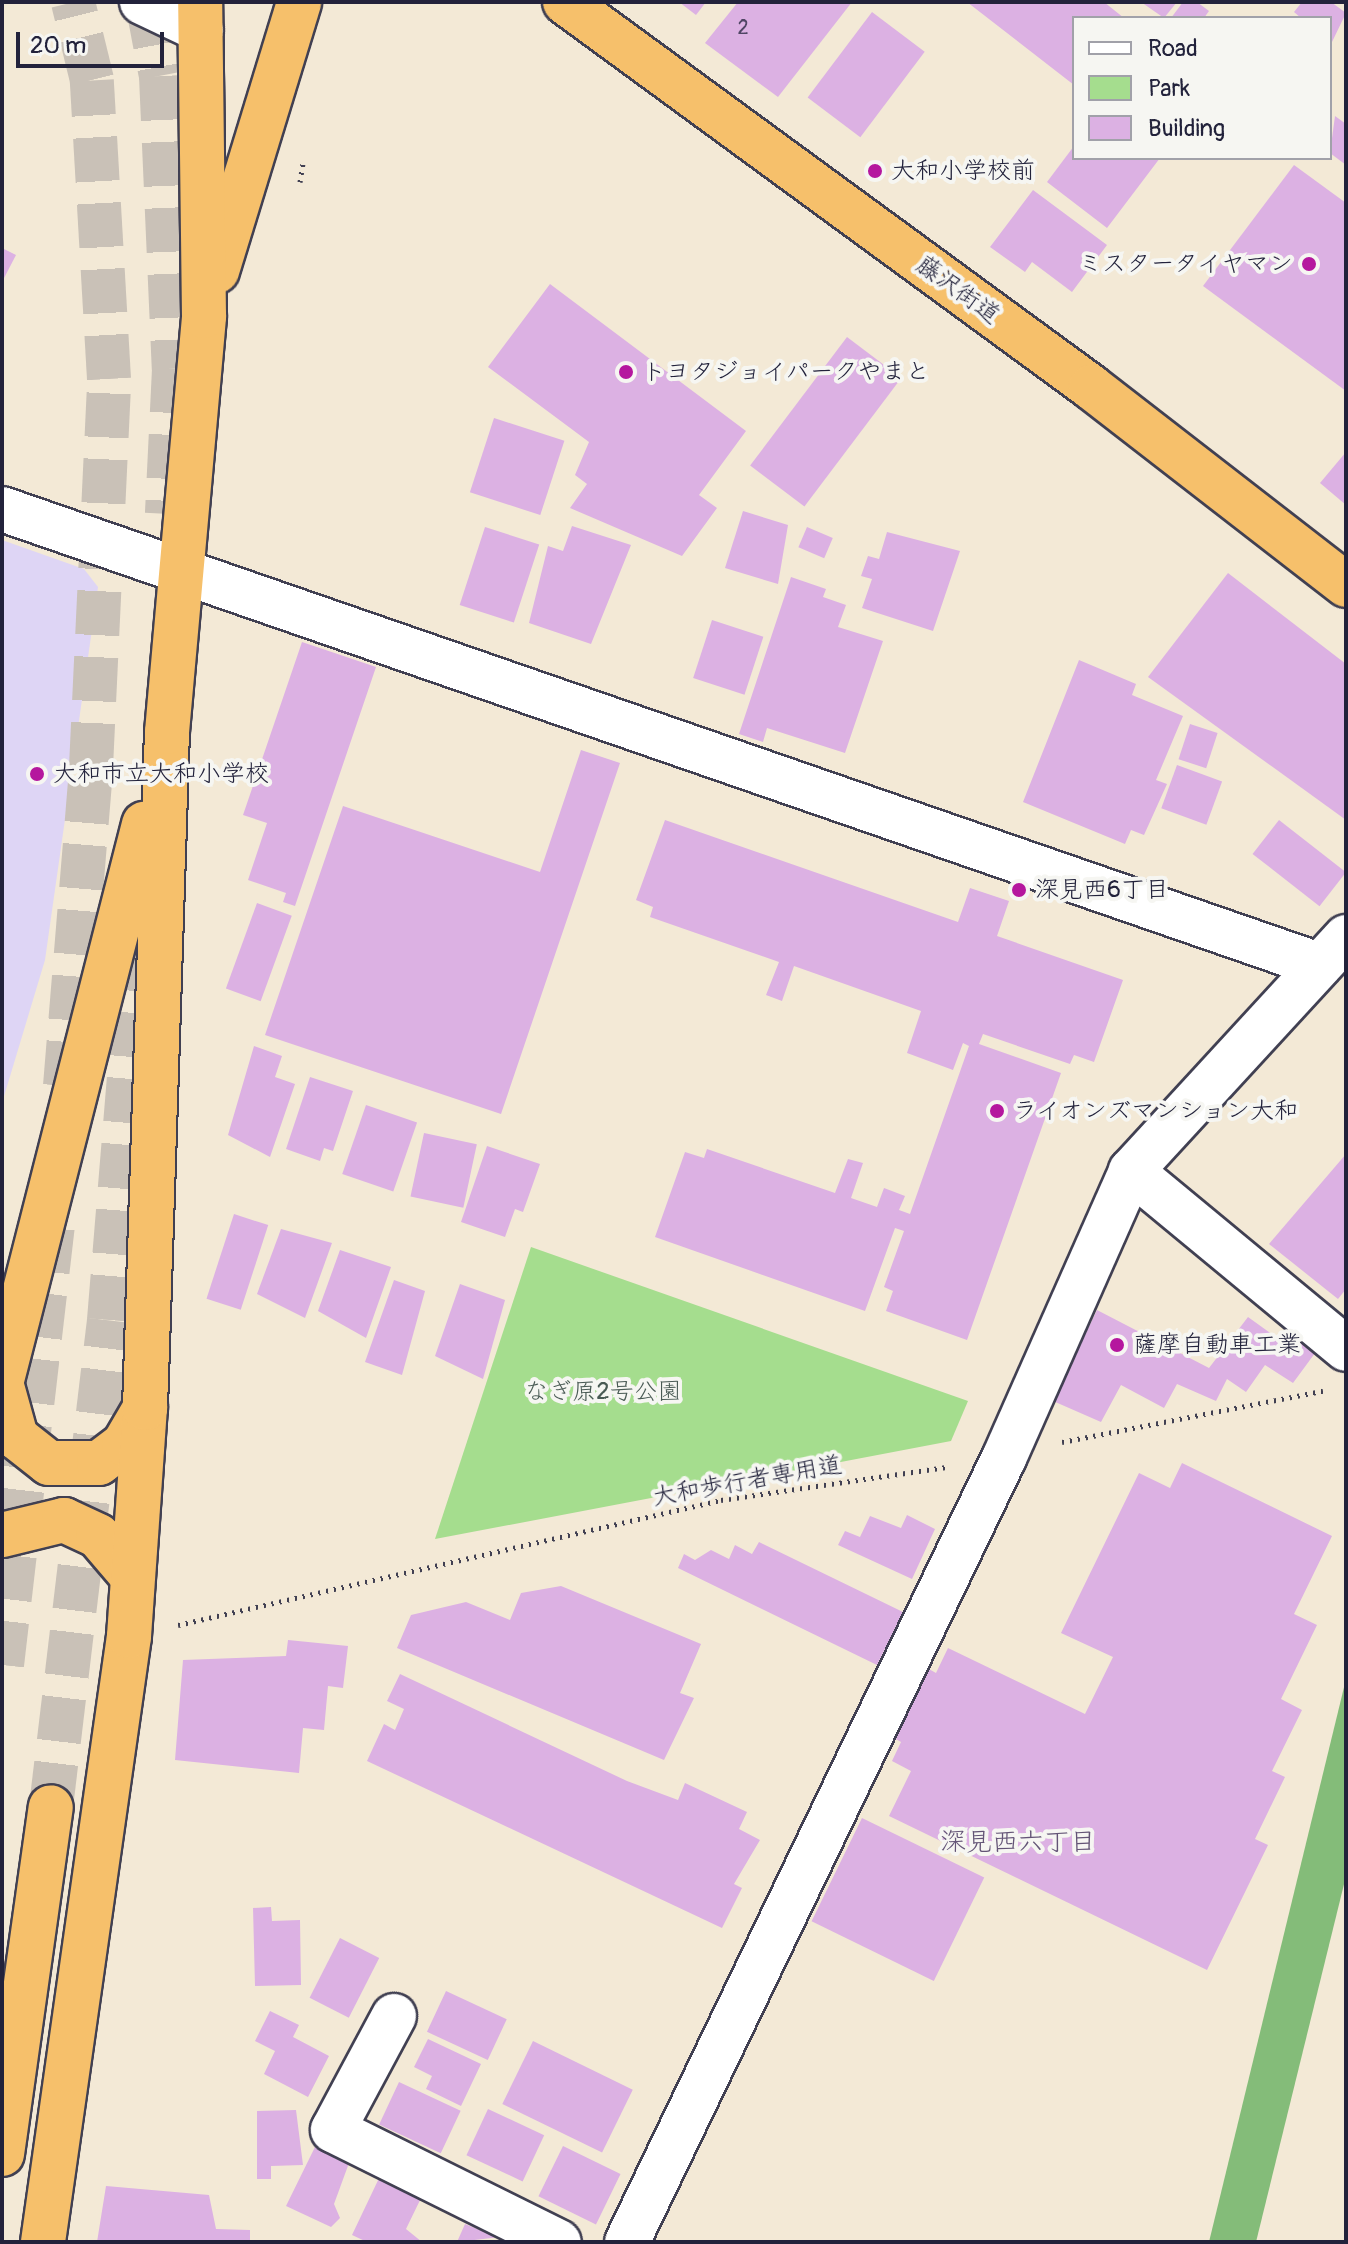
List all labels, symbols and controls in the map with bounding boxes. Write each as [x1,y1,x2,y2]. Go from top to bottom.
house number: 2 [737,15,749,39]
scale bar [20,16,168,66]
legend [1072,16,1332,160]
text: 20 m [30,31,86,60]
text: Road [1148,34,1198,63]
text: Park [1148,74,1190,103]
text: Building [1148,114,1225,143]
place label: 大和小学校前 [891,157,1035,185]
marker: 大和小学校前 [866,162,884,180]
street label: 藤沢街道 [911,250,1005,330]
place label: ミスタータイヤマン [1077,250,1293,278]
marker: ミスタータイヤマン [1300,255,1318,273]
place label: トヨタジョイパークやまと [642,358,930,386]
marker: トヨタジョイパークやまと [617,363,635,381]
place label: 大和市立大和小学校 [53,760,269,788]
marker: 大和市立大和小学校 [28,765,46,783]
place label: 深見西6丁目 [1035,876,1169,904]
marker: 深見西6丁目 [1010,881,1028,899]
place label: ライオンズマンション大和 [1013,1097,1301,1125]
marker: ライオンズマンション大和 [988,1102,1006,1120]
place label: 薩摩自動車工業 [1133,1331,1301,1359]
marker: 薩摩自動車工業 [1108,1336,1126,1354]
park label: なぎ原2号公園 [524,1378,682,1406]
street label: 大和歩行者専用道 [650,1450,844,1512]
district label: 深見西六丁目 [940,1827,1096,1859]

